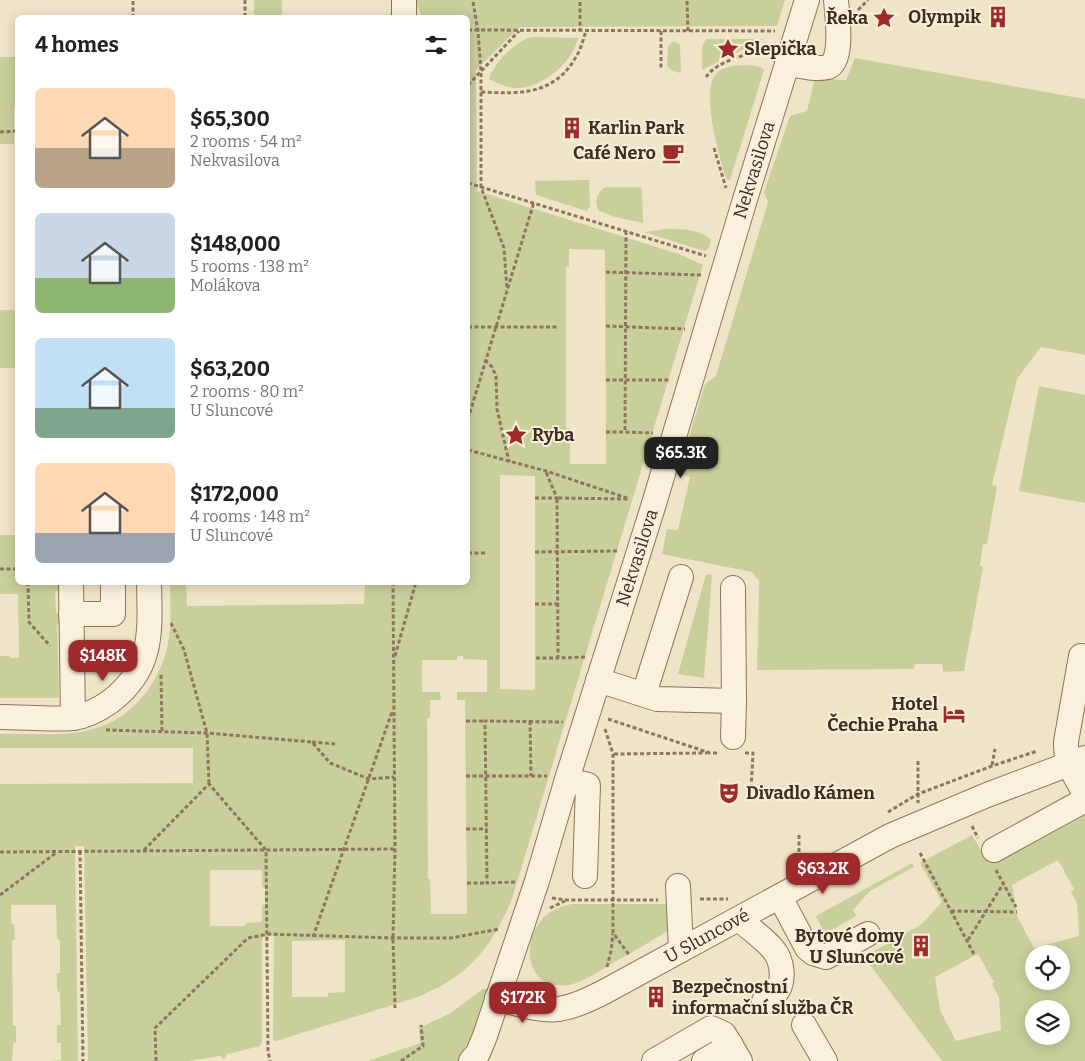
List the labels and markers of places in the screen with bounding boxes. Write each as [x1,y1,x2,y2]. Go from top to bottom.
building icon: Olympik [985,4,1011,30]
place icon: Řeka [871,5,897,31]
place label: Řeka [826,6,868,29]
place label: Olympik [908,6,981,28]
place icon: Slepička [715,36,741,62]
place label: Slepička [744,38,817,60]
building icon: Karlin Park [559,115,585,141]
place label: Karlin Park [588,117,685,139]
cafe icon: Café Nero [660,140,686,166]
place label: Café Nero [573,142,656,164]
place icon: Ryba [503,422,529,448]
place label: Ryba [532,424,574,446]
pin: $65.3K [640,436,722,479]
pin: $148K [68,640,138,682]
place label: Hotel Čechie Praha [827,693,938,736]
hotel icon: Hotel Čechie Praha [941,701,967,727]
theatre icon: Divadlo Kámen [716,780,742,806]
place label: Divadlo Kámen [746,782,875,804]
pin: $63.2K [782,852,864,895]
place label: Bytové domy U Sluncové [795,925,905,968]
building icon: Bytové domy U Sluncové [908,933,934,959]
place label: Bezpečnostní informační služba ČR [672,976,853,1019]
pin: $172K [488,982,558,1024]
building icon: Bezpečnostní informační služba ČR [643,984,669,1010]

